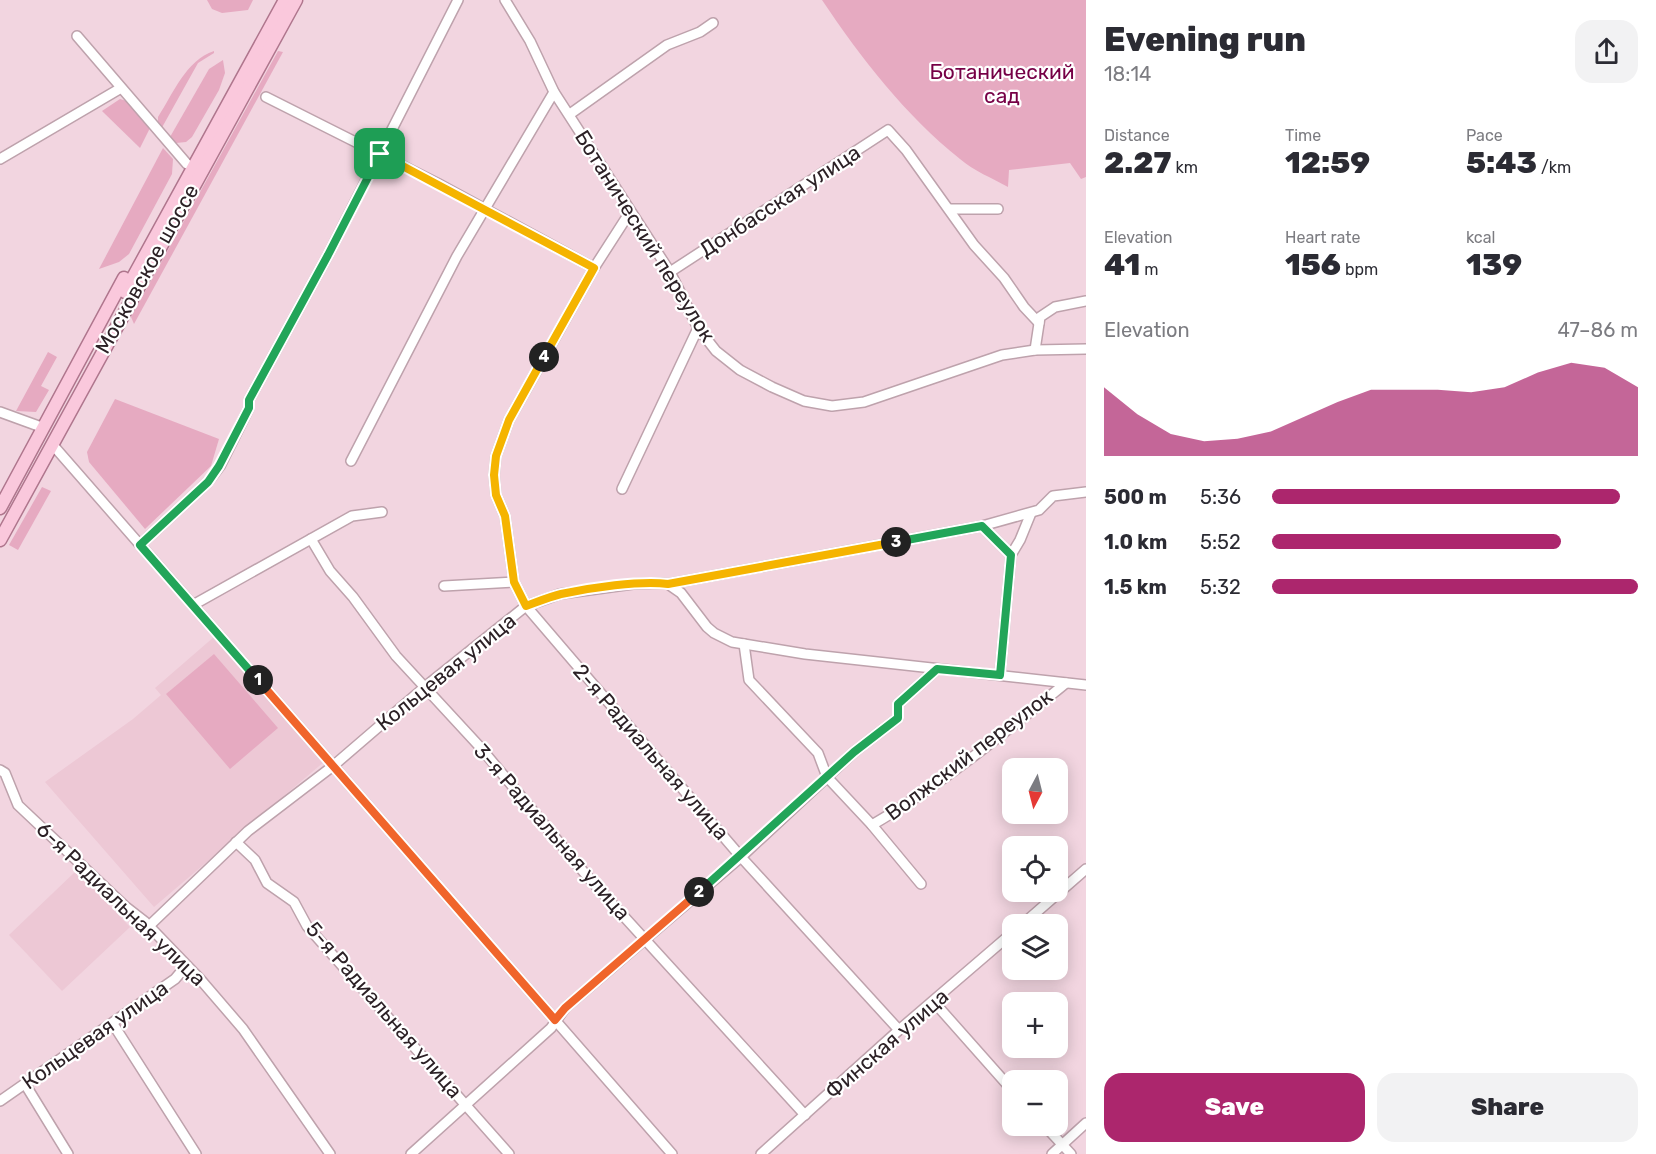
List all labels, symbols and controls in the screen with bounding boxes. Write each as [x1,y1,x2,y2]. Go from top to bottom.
text: Evening run [1104,20,1306,59]
button: share [1575,20,1638,83]
park label: Ботанический сад [929,59,1075,108]
text: 18:14 [1104,62,1151,86]
street label: Ботанический переулок [570,125,721,346]
text: Distance [1104,126,1170,145]
text: Time [1285,126,1321,145]
text: Pace [1466,126,1503,145]
pin [354,128,405,179]
icon: arrive [363,137,396,170]
street label: Донбасская улица [695,139,865,262]
text: 2.27 [1104,145,1172,181]
text: 12:59 [1285,145,1370,181]
text: 5:43 [1466,145,1537,181]
text: km [1172,158,1198,177]
text: /km [1537,158,1571,177]
street label: Московское шоссе [90,180,203,358]
text: Elevation [1104,228,1173,247]
text: Heart rate [1285,228,1360,247]
text: kcal [1466,228,1495,247]
text: 41 [1104,247,1140,283]
text: 156 [1285,247,1341,283]
text: 139 [1466,247,1522,283]
text: m [1140,260,1158,279]
text: bpm [1341,260,1378,279]
text: Elevation [1104,318,1190,342]
text: 47–86 m [1557,318,1638,342]
pin: 4 [529,342,559,372]
text: 4 [539,347,549,366]
text: 500 m [1104,485,1167,509]
text: 5:36 [1200,485,1241,509]
pin: 3 [881,527,911,557]
text: 1.0 km [1104,530,1167,554]
text: 5:52 [1200,530,1241,554]
text: 3 [891,532,901,551]
text: 1.5 km [1104,575,1167,599]
text: 5:32 [1200,575,1241,599]
street label: Кольцевая улица [371,608,521,736]
street label: 2-я Радиальная улица [568,659,735,845]
pin: 1 [243,665,273,695]
text: 1 [254,670,262,689]
street label: Волжский переулок [880,684,1057,826]
street label: 3-я Радиальная улица [469,738,636,925]
north arrow [1002,758,1068,824]
map controls [1002,758,1068,1136]
street label: 6-я Радиальная улица [32,816,211,991]
button: locate [1002,836,1068,902]
pin: 2 [684,877,714,907]
text: 2 [694,882,704,901]
button: layers [1002,914,1068,980]
street label: 5-я Радиальная улица [301,916,468,1103]
street label: Кольцевая улица [17,975,173,1094]
street label: Финская улица [820,983,953,1104]
button: + [1002,992,1068,1058]
button: − [1002,1070,1068,1136]
button: Save [1104,1073,1365,1142]
button: Share [1377,1073,1638,1142]

